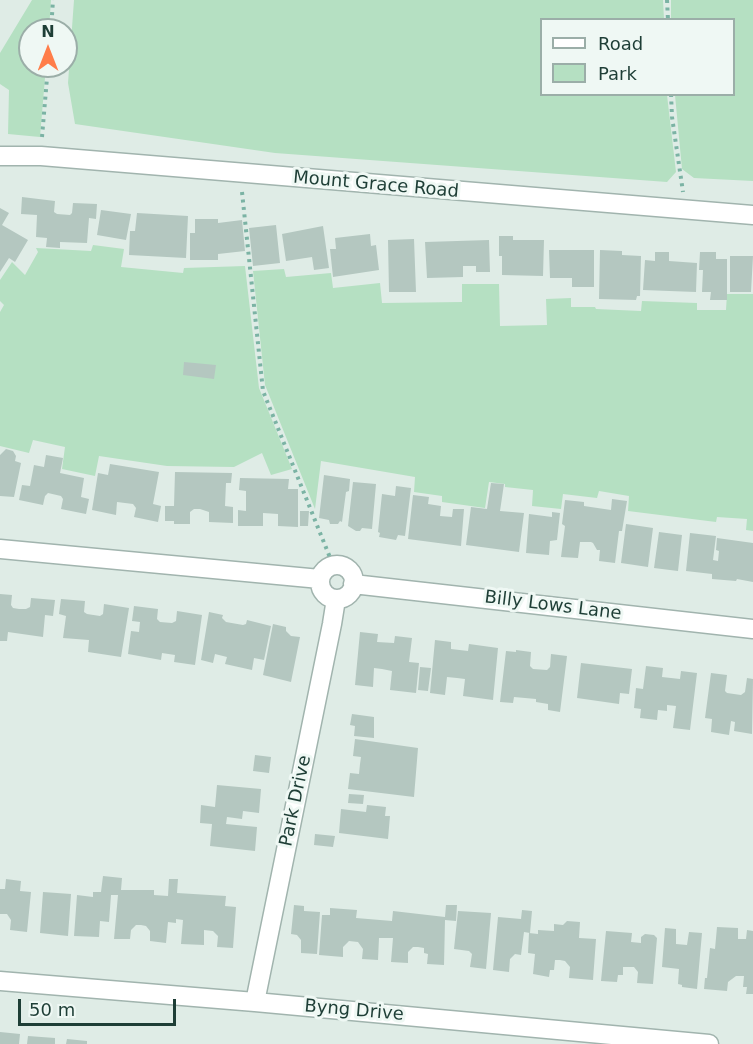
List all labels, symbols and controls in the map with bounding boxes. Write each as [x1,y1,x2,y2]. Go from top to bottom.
north arrow [18,18,78,78]
legend [540,18,735,96]
text: N [41,22,55,41]
text: Road [598,33,643,54]
text: Park [598,63,637,84]
street label: Mount Grace Road [292,167,460,203]
street label: Billy Lows Lane [483,587,623,625]
street label: Park Drive [276,753,316,849]
scale bar [21,987,178,1025]
street label: Byng Drive [303,996,405,1026]
text: 50 m [29,999,75,1020]

